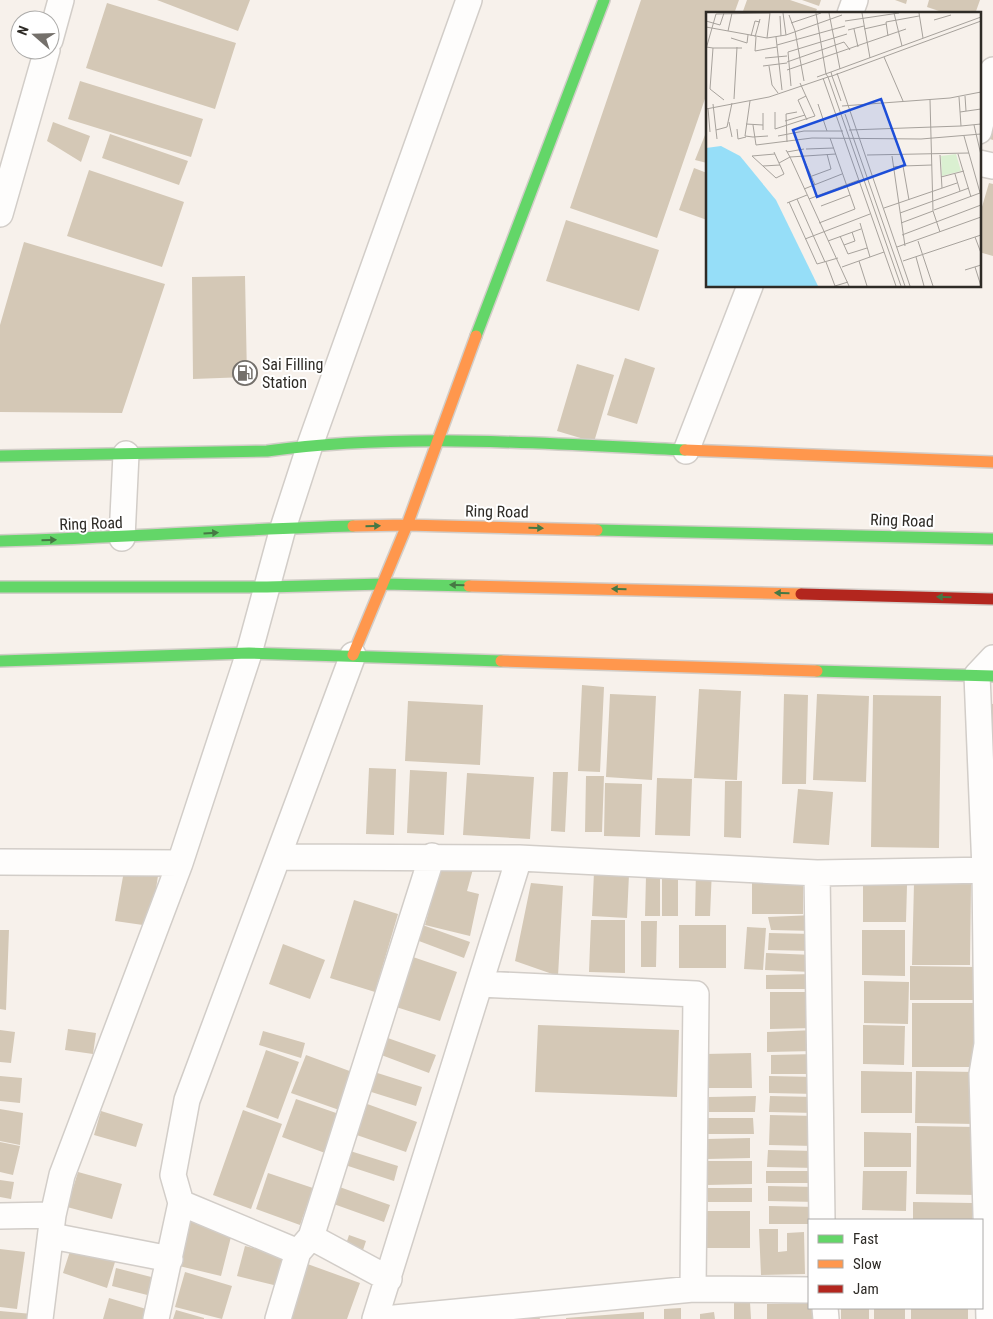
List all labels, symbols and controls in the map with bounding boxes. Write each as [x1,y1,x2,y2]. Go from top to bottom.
north arrow [10,10,60,60]
inset map [706,12,980,288]
text: N [14,24,32,37]
place label: Sai Filling Station [262,355,323,392]
fuel station icon: Sai Filling Station [232,360,258,386]
street label: Ring Road [465,501,529,522]
street label: Ring Road [870,510,934,531]
street label: Ring Road [59,513,123,534]
one-way arrow [366,522,382,530]
one-way arrow [528,524,544,532]
one-way arrow [203,528,219,536]
one-way arrow [41,536,57,544]
one-way arrow [449,581,465,589]
one-way arrow [611,585,627,593]
one-way arrow [774,589,790,597]
one-way arrow [936,593,952,601]
legend [808,1219,983,1309]
text: Fast [853,1230,878,1248]
text: Slow [853,1255,882,1273]
text: Jam [853,1280,879,1298]

